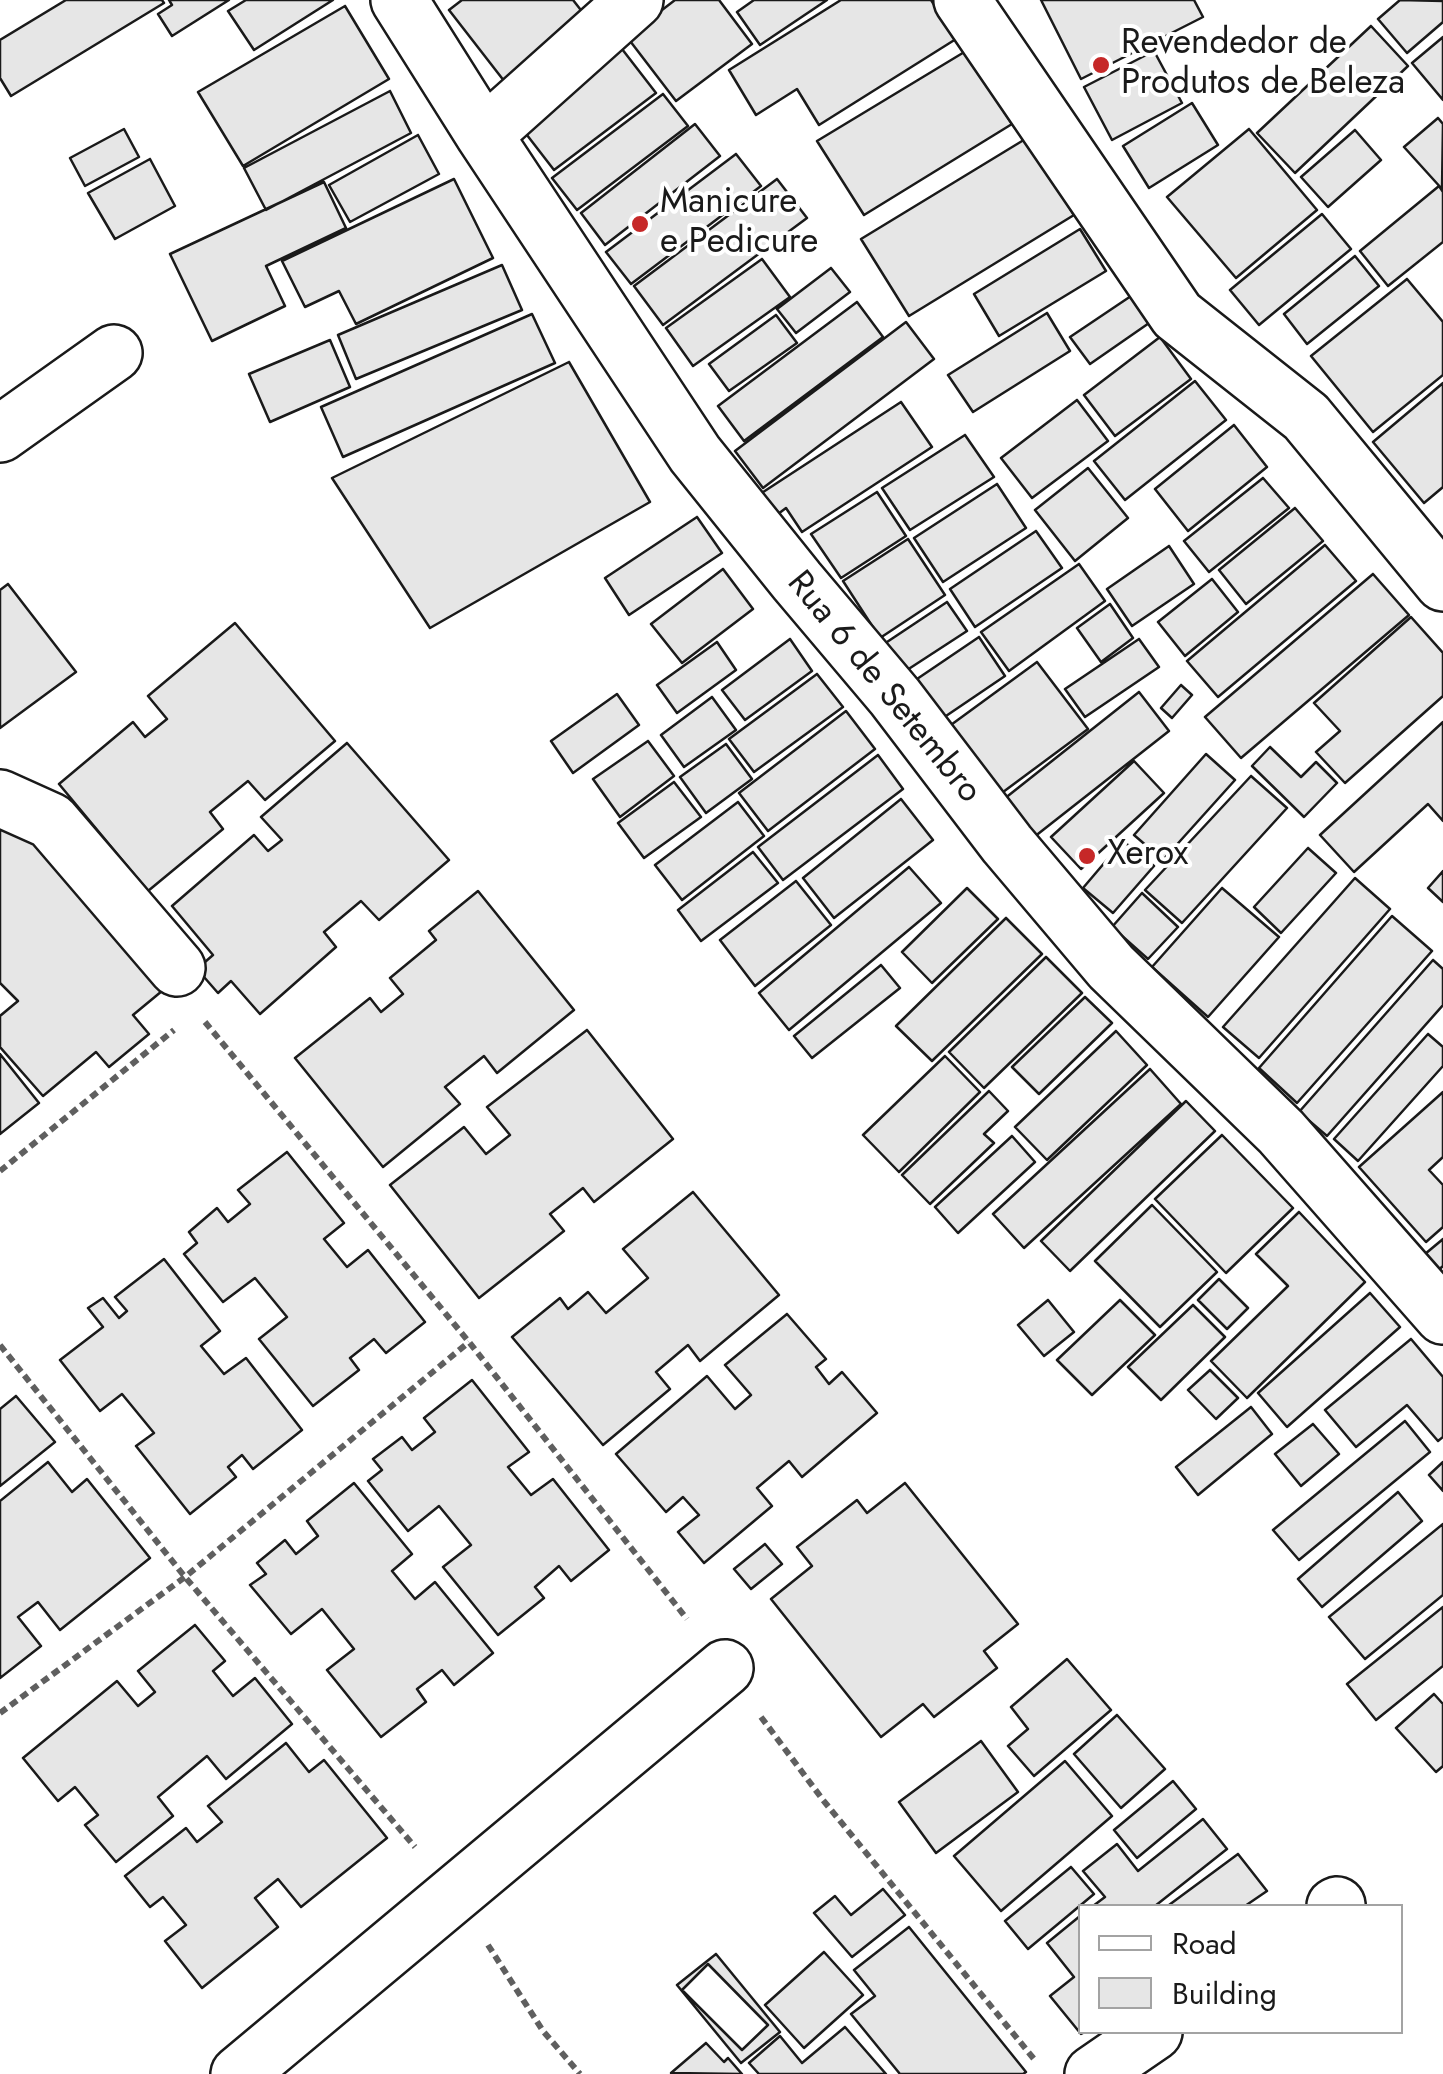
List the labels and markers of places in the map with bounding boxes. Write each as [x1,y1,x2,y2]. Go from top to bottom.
place label: Revendedor de Produtos de Beleza [1121,24,1405,106]
marker: Revendedor de Produtos de Beleza [1090,54,1112,76]
place label: Manicure e Pedicure [660,183,818,265]
marker: Manicure e Pedicure [629,213,651,235]
place label: Xerox [1107,835,1188,877]
marker: Xerox [1076,845,1098,867]

